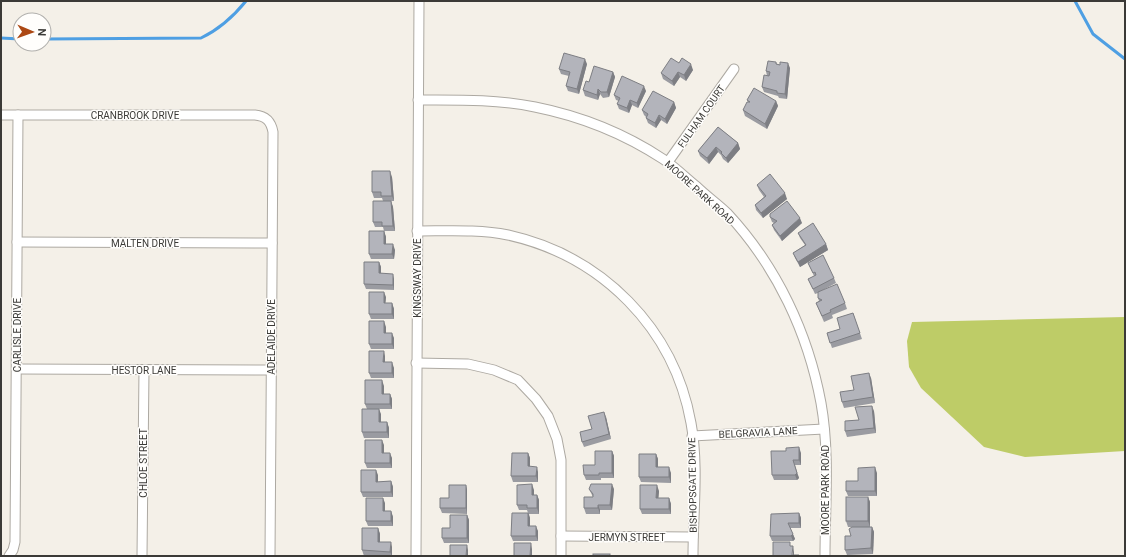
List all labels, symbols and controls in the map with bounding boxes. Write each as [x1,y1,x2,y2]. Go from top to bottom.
north arrow [12,12,52,52]
text: N [35,28,48,37]
street label: FULHAM COURT [676,83,727,150]
street label: CRANBROOK DRIVE [91,110,180,121]
street label: MOORE PARK ROAD [663,158,737,227]
street label: MALTEN DRIVE [111,238,179,249]
street label: KINGSWAY DRIVE [412,238,423,318]
street label: CARLISLE DRIVE [12,298,23,372]
street label: ADELAIDE DRIVE [266,299,277,375]
street label: HESTOR LANE [112,365,177,376]
street label: BELGRAVIA LANE [718,425,798,440]
street label: CHLOE STREET [138,428,149,498]
street label: BISHOPSGATE DRIVE [686,437,699,533]
street label: MOORE PARK ROAD [820,445,831,535]
street label: JERMYN STREET [588,532,666,543]

